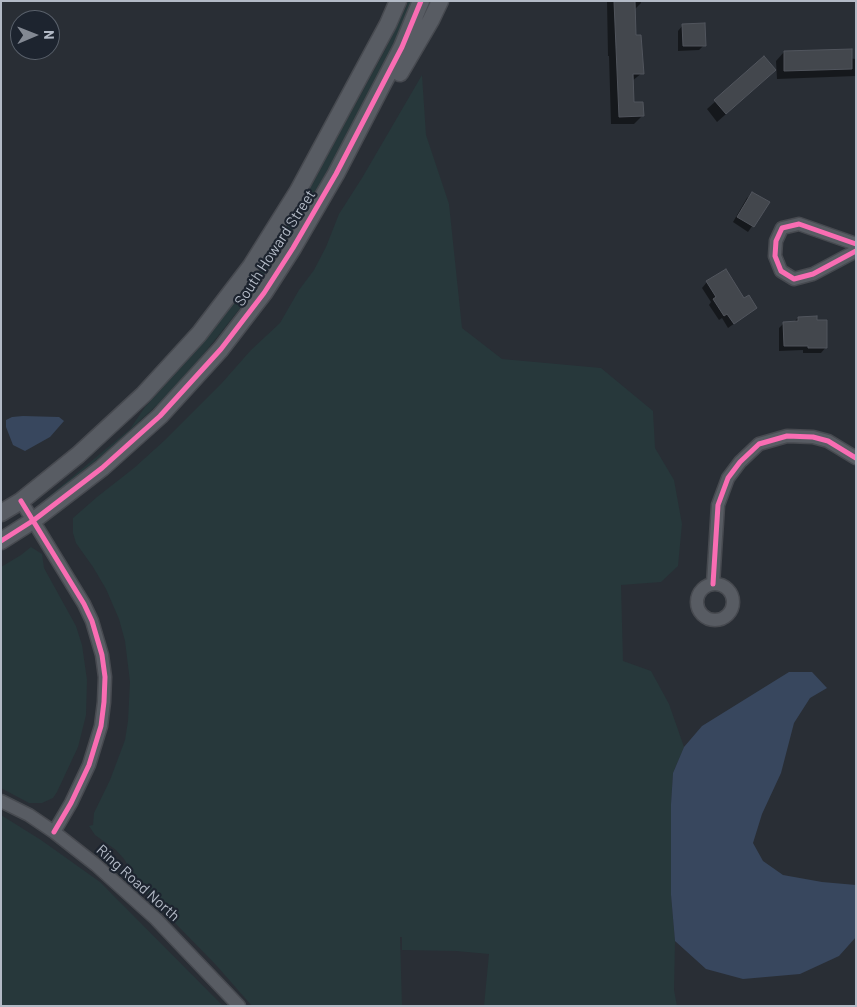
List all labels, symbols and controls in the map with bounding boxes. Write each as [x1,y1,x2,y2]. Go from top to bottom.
north arrow [10,10,60,60]
text: N [41,30,58,40]
street label: South Howard Street [231,186,319,310]
street label: Ring Road North [93,841,183,925]

